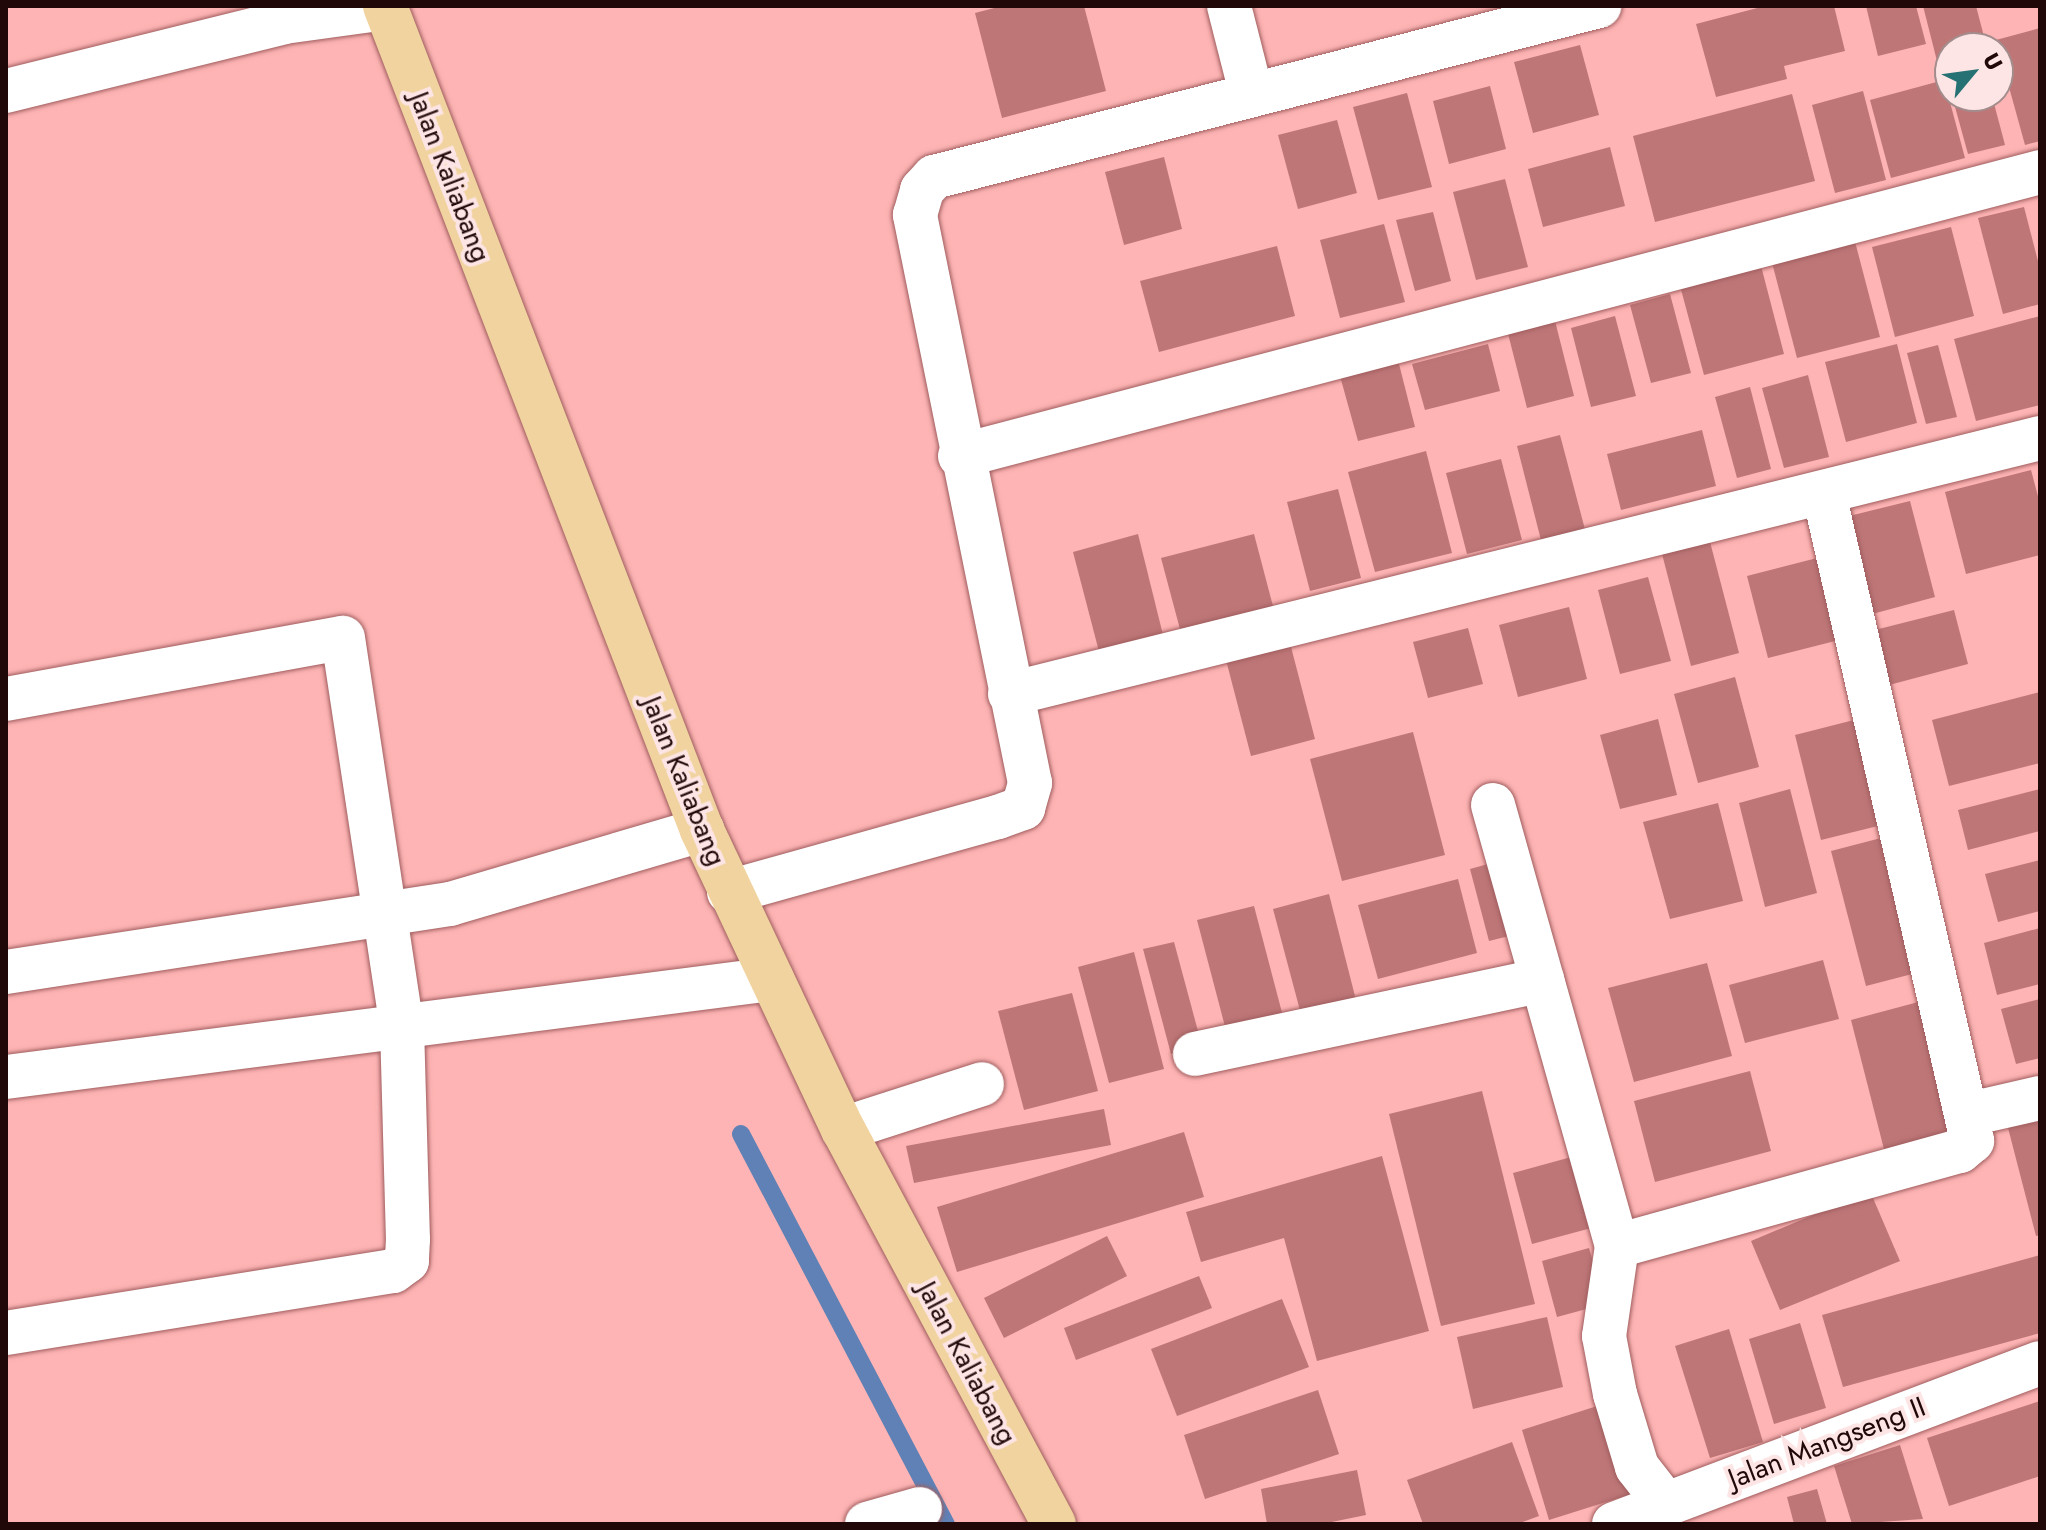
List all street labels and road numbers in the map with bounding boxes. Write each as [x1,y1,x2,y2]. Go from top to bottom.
street label: Jalan Kaliabang [402,87,498,267]
street label: Jalan Kaliabang [635,691,733,871]
street label: Jalan Kaliabang [910,1276,1024,1450]
street label: Jalan Mangseng II [1724,1390,1930,1496]

